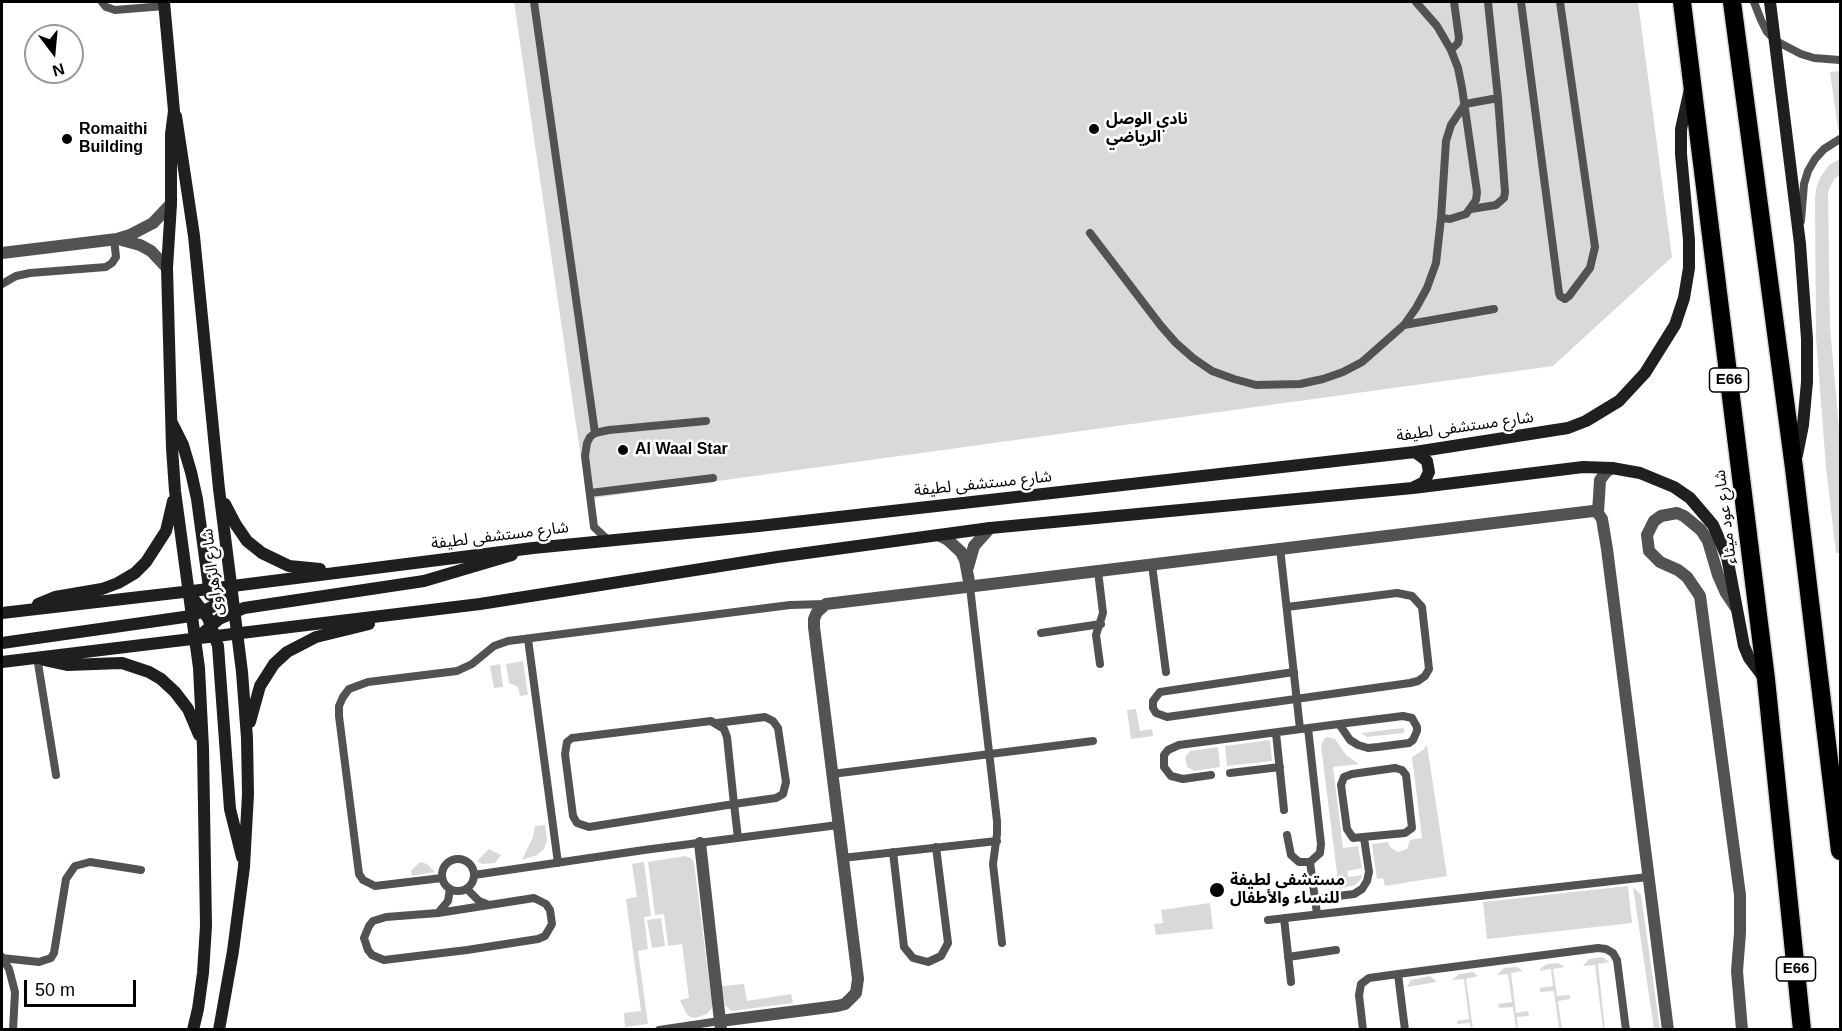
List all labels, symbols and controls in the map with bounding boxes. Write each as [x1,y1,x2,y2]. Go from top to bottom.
north arrow [24,24,84,84]
text: N [51,60,66,80]
place label: نادي الوصل الرياضي [1106,110,1188,148]
place label: Romaithi Building [79,120,147,158]
marker: نادي الوصل الرياضي [1087,122,1101,136]
marker: Romaithi Building [60,132,74,146]
road number: E66 [1710,368,1748,392]
street label: شارع مستشفى لطيفة [1395,408,1535,446]
place label: Al Waal Star [635,440,728,460]
marker: Al Waal Star [616,443,630,457]
street label: شارع مستشفى لطيفة [913,467,1053,501]
street label: شارع عود ميثاء [1711,469,1741,565]
street label: شارع مستشفى لطيفة [430,518,570,554]
street label: شارع الزهراوى [198,527,228,617]
place label: مستشفى لطيفة للنساء والأطفال [1230,871,1345,909]
marker: مستشفى لطيفة للنساء والأطفال [1208,881,1226,899]
road number: E66 [1776,957,1816,981]
scale bar [27,968,140,1006]
text: 50 m [35,980,75,1000]

